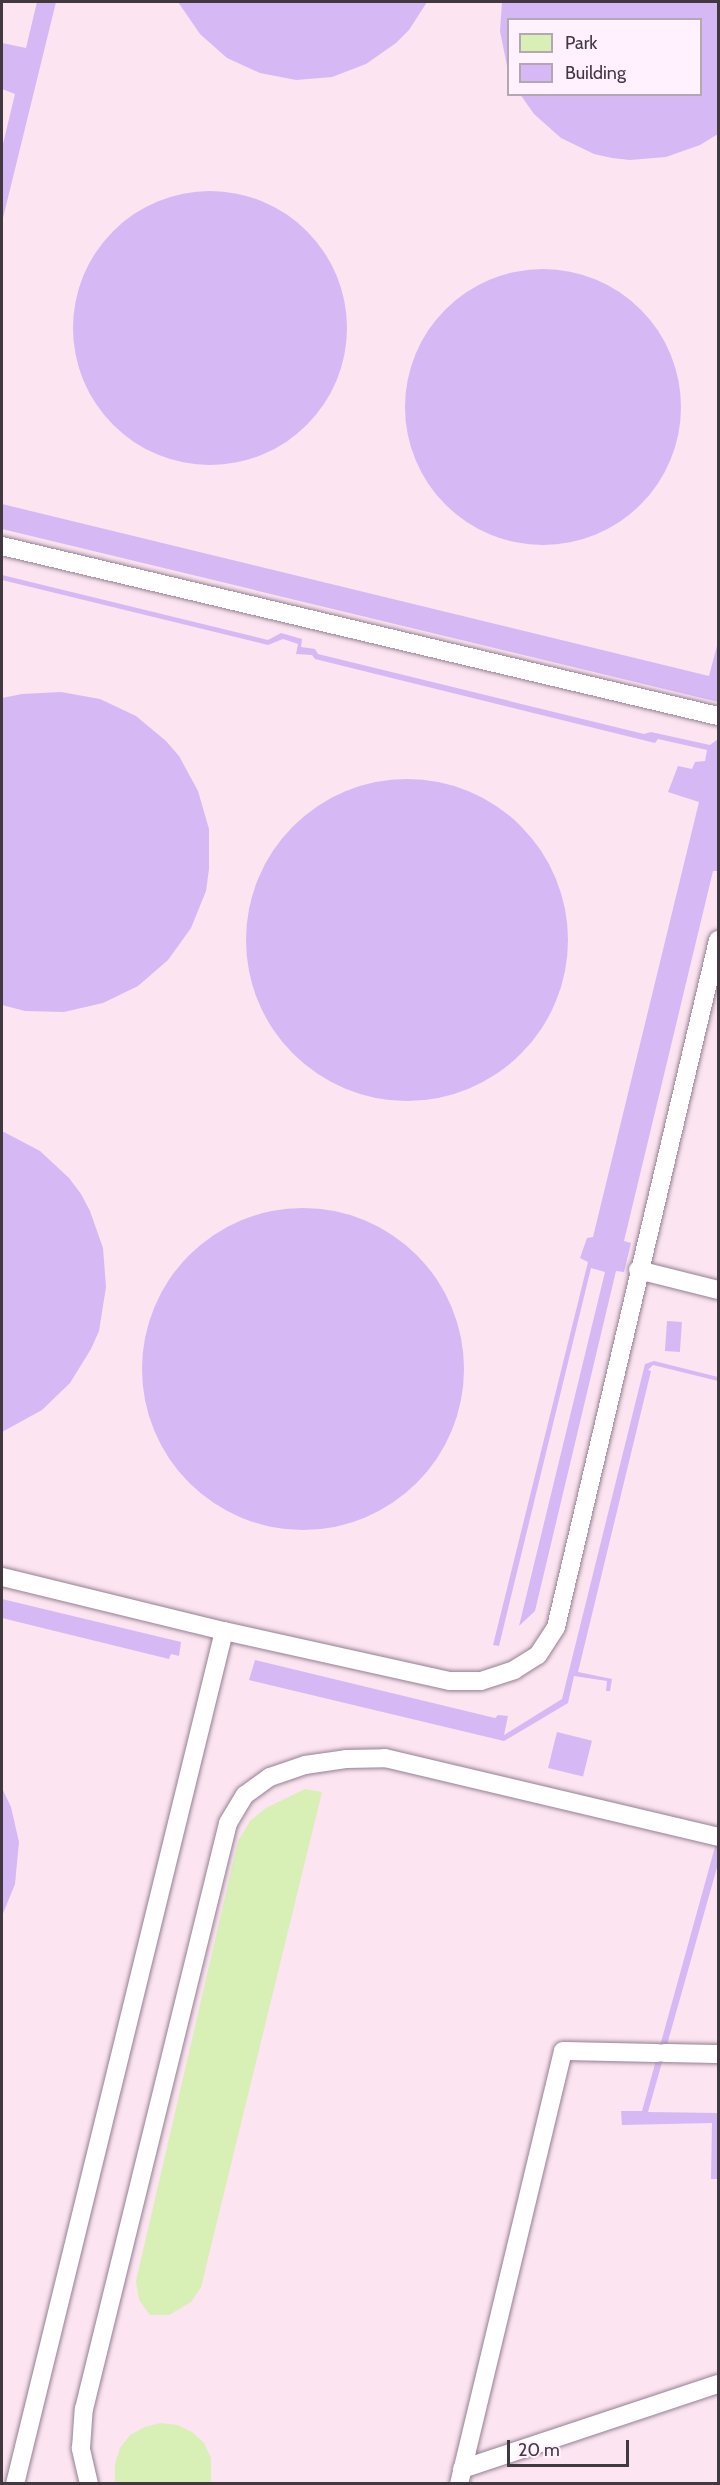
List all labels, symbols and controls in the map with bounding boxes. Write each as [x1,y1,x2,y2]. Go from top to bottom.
legend [507,18,702,96]
text: Park [565,32,597,54]
text: Building [565,62,626,84]
scale bar [510,2428,632,2466]
text: 20 m [518,2439,560,2461]

